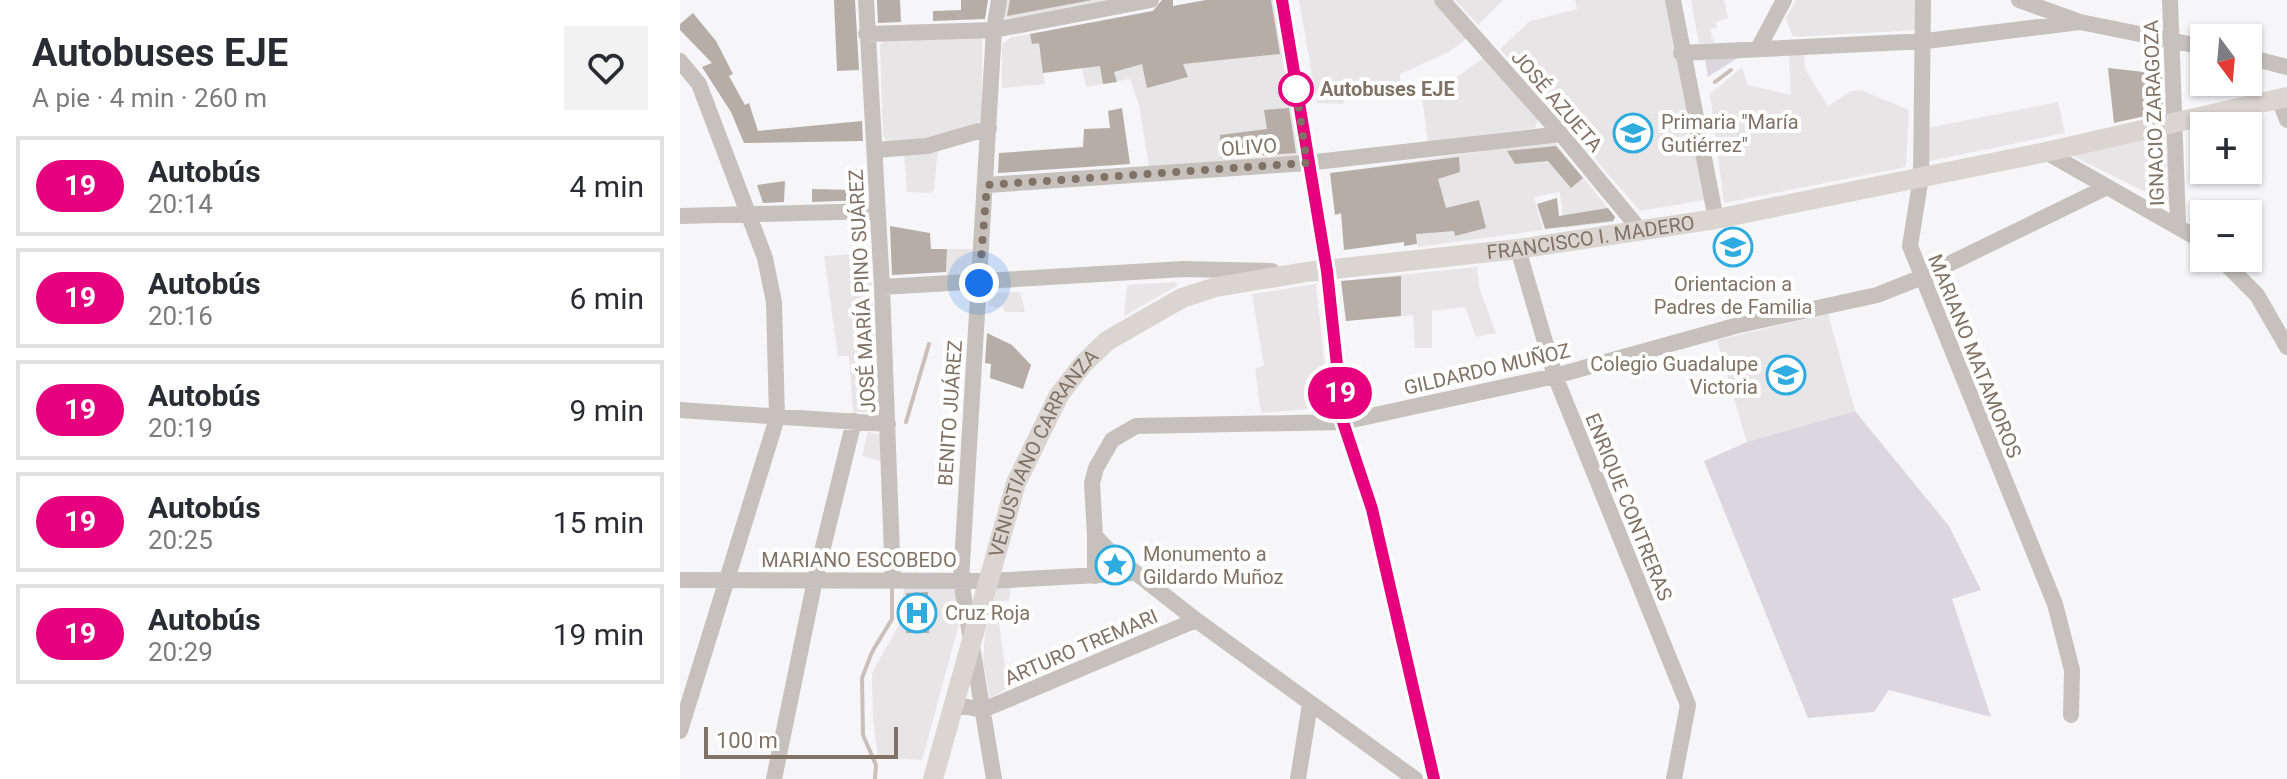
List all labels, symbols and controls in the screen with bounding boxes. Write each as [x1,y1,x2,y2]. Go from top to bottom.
street label: IGNACIO ZARAGOZA [2139,19,2169,207]
north arrow [2190,24,2262,96]
map controls [2190,24,2262,272]
button: heart [564,26,648,110]
text: Autobuses EJE [32,31,288,75]
street label: JOSÉ AZUETA [1506,45,1608,157]
marker: Autobuses EJE [1279,72,1313,106]
place label: Autobuses EJE [1320,77,1455,101]
text: A pie · 4 min · 260 m [32,83,267,113]
place label: Primaria "María Gutiérrez" [1661,110,1799,157]
school or university icon: Primaria "María Gutiérrez" [1612,112,1654,154]
button: + [2190,112,2262,184]
street label: OLIVO [1220,133,1278,161]
text: Autobús [148,154,261,189]
text: 19 [64,169,96,202]
text: 4 min [570,169,644,204]
street label: JOSÉ MARÍA PINO SUÁREZ [844,169,880,413]
text: 20:14 [148,189,213,219]
button: − [2190,200,2262,272]
street label: FRANCISCO I. MADERO [1485,210,1696,264]
school or university icon: Orientacion a Padres de Familia [1712,226,1754,268]
street label: MARIANO MATAMOROS [1923,251,2027,461]
your location [959,263,999,303]
text: Autobús [148,266,261,301]
place label: Orientacion a Padres de Familia [1654,272,1812,319]
text: 19 [64,281,96,314]
text: 6 min [570,281,644,316]
text: 20:16 [148,301,213,331]
street label: GILDARDO MUÑOZ [1401,338,1573,400]
street label: BENITO JUÁREZ [933,339,967,487]
street label: VENUSTIANO CARRANZA [984,344,1103,560]
place label: Colegio Guadalupe Victoria [1590,352,1758,399]
school or university icon: Colegio Guadalupe Victoria [1765,354,1807,396]
line badge: 19 [1304,367,1376,419]
text: 19 [1324,376,1356,409]
text: Autobús [148,378,261,413]
text: 19 [64,393,96,426]
text: 9 min [570,393,644,428]
street label: ENRIQUE CONTRERAS [1580,410,1678,604]
text: 20:19 [148,413,213,443]
text: Autobús [148,490,261,525]
text: 19 [64,505,96,538]
text: 15 min [553,505,644,540]
text: 20:25 [148,525,213,555]
place label: Monumento a Gildardo Muñoz [1143,542,1284,589]
place icon: Monumento a Gildardo Muñoz [1094,544,1136,586]
street label: MARIANO ESCOBEDO [761,548,957,572]
hospital icon: Cruz Roja [896,592,938,634]
place label: Cruz Roja [945,601,1030,625]
text: Autobús [148,602,261,637]
street label: ARTURO TREMARI [1001,604,1161,690]
text: 19 [64,617,96,650]
text: 19 min [553,617,644,652]
text: 20:29 [148,637,213,667]
scale bar [704,723,898,759]
text: 100 m [716,728,778,753]

